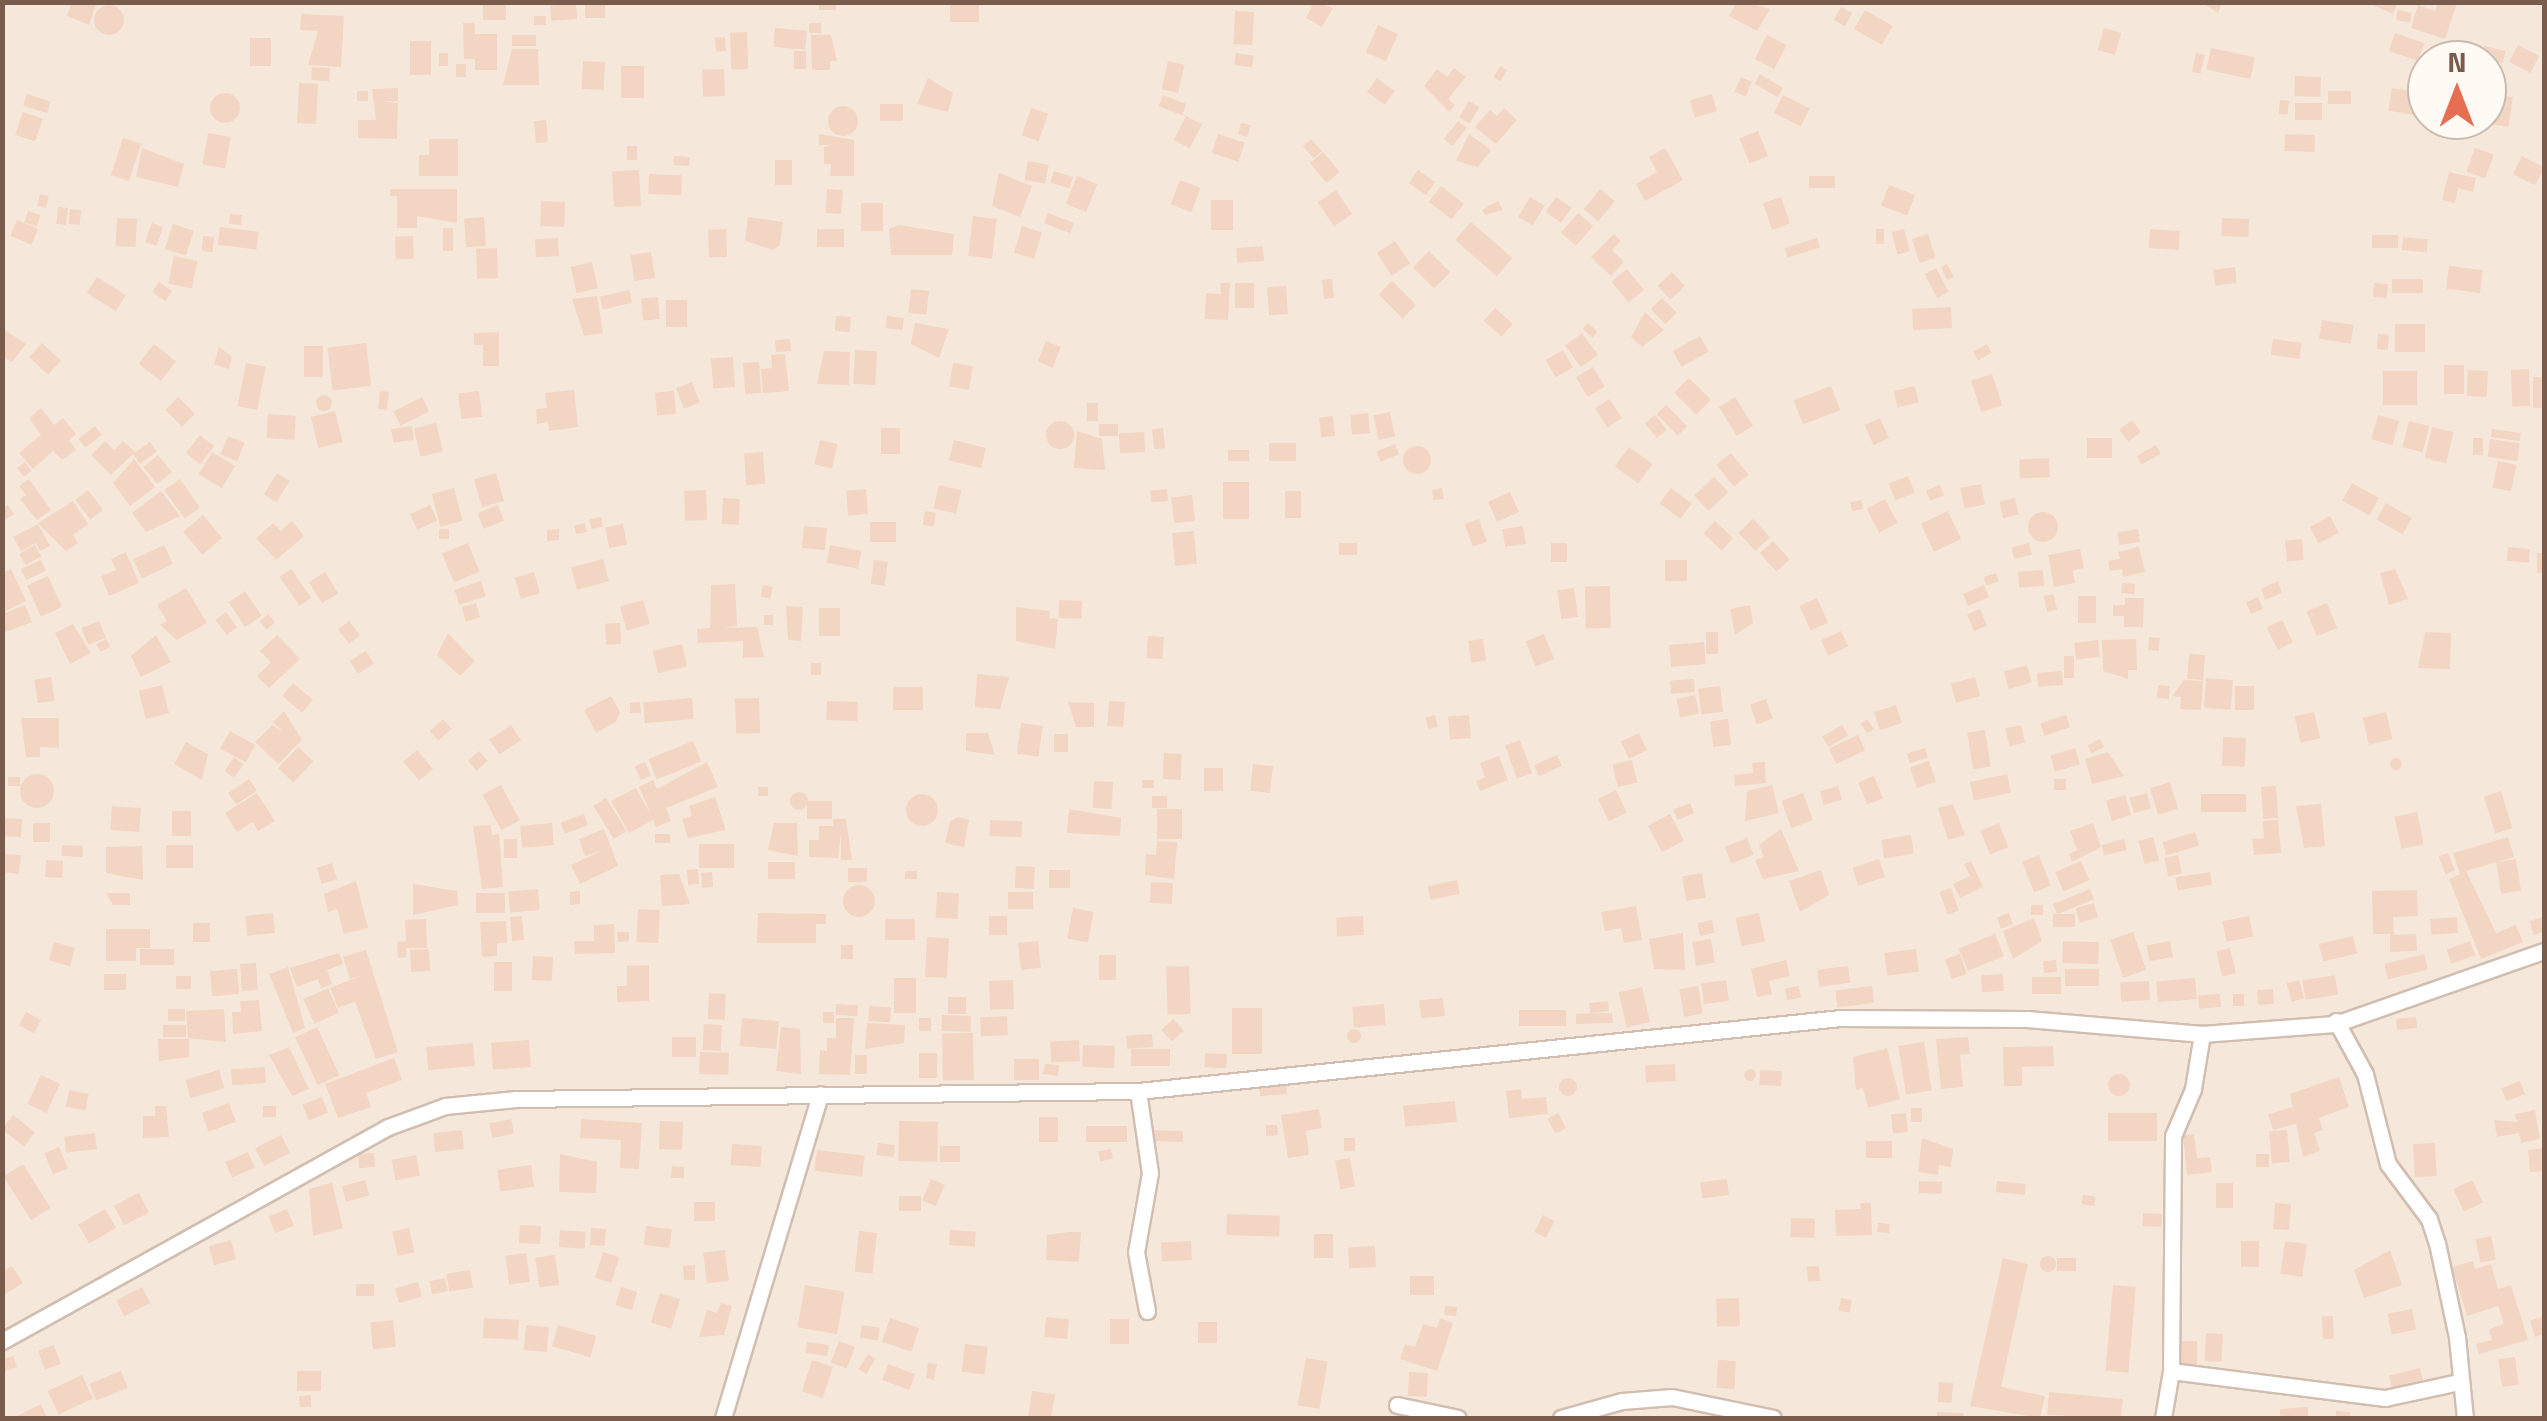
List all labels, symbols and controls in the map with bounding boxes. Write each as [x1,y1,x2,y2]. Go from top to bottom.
north arrow [2407,40,2507,140]
text: N [2447,40,2467,83]

